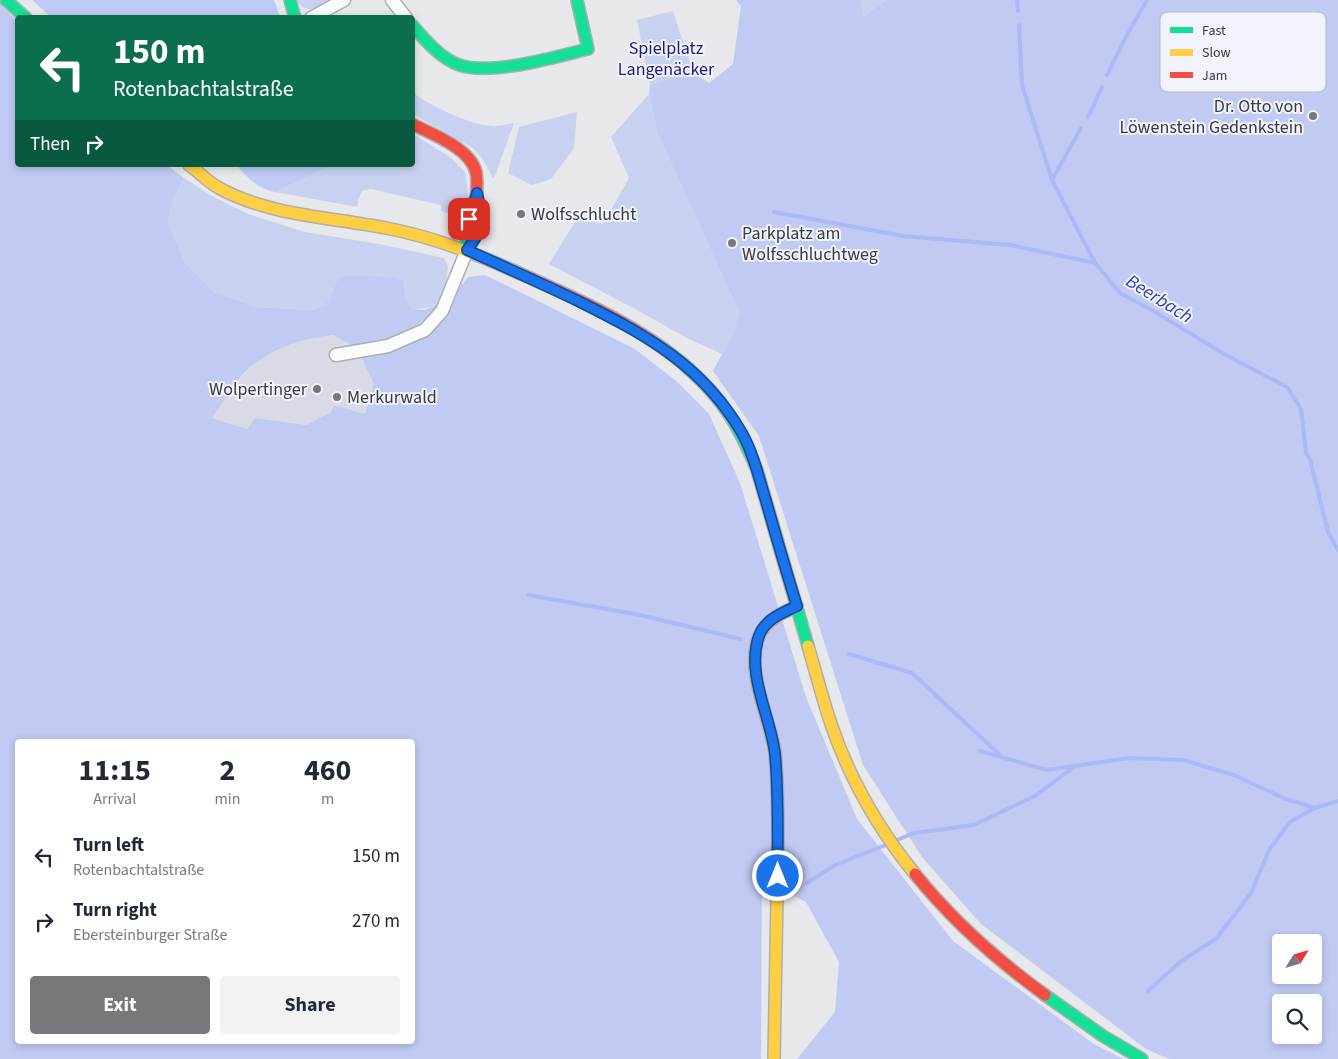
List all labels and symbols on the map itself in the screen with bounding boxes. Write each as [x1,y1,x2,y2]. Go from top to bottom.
legend [1160,12,1326,92]
text: Fast [1202,21,1226,41]
park label: Spielplatz Langenäcker [618,36,715,82]
text: Slow [1202,43,1231,63]
text: Jam [1202,66,1227,86]
place label: Dr. Otto von Löwenstein Gedenkstein [1119,94,1303,140]
marker: Dr. Otto von Löwenstein Gedenkstein [1307,110,1319,122]
pin [448,198,490,240]
place label: Wolfsschlucht [531,202,636,227]
marker: Wolfsschlucht [515,208,527,220]
place label: Parkplatz am Wolfsschluchtweg [742,221,878,267]
marker: Parkplatz am Wolfsschluchtweg [726,237,738,249]
water label: Beerbach [1121,268,1198,330]
place label: Wolpertinger [209,377,308,402]
marker: Wolpertinger [311,383,323,395]
place label: Merkurwald [347,385,437,410]
marker: Merkurwald [331,391,343,403]
position arrow [751,849,803,901]
north arrow [1272,934,1322,984]

